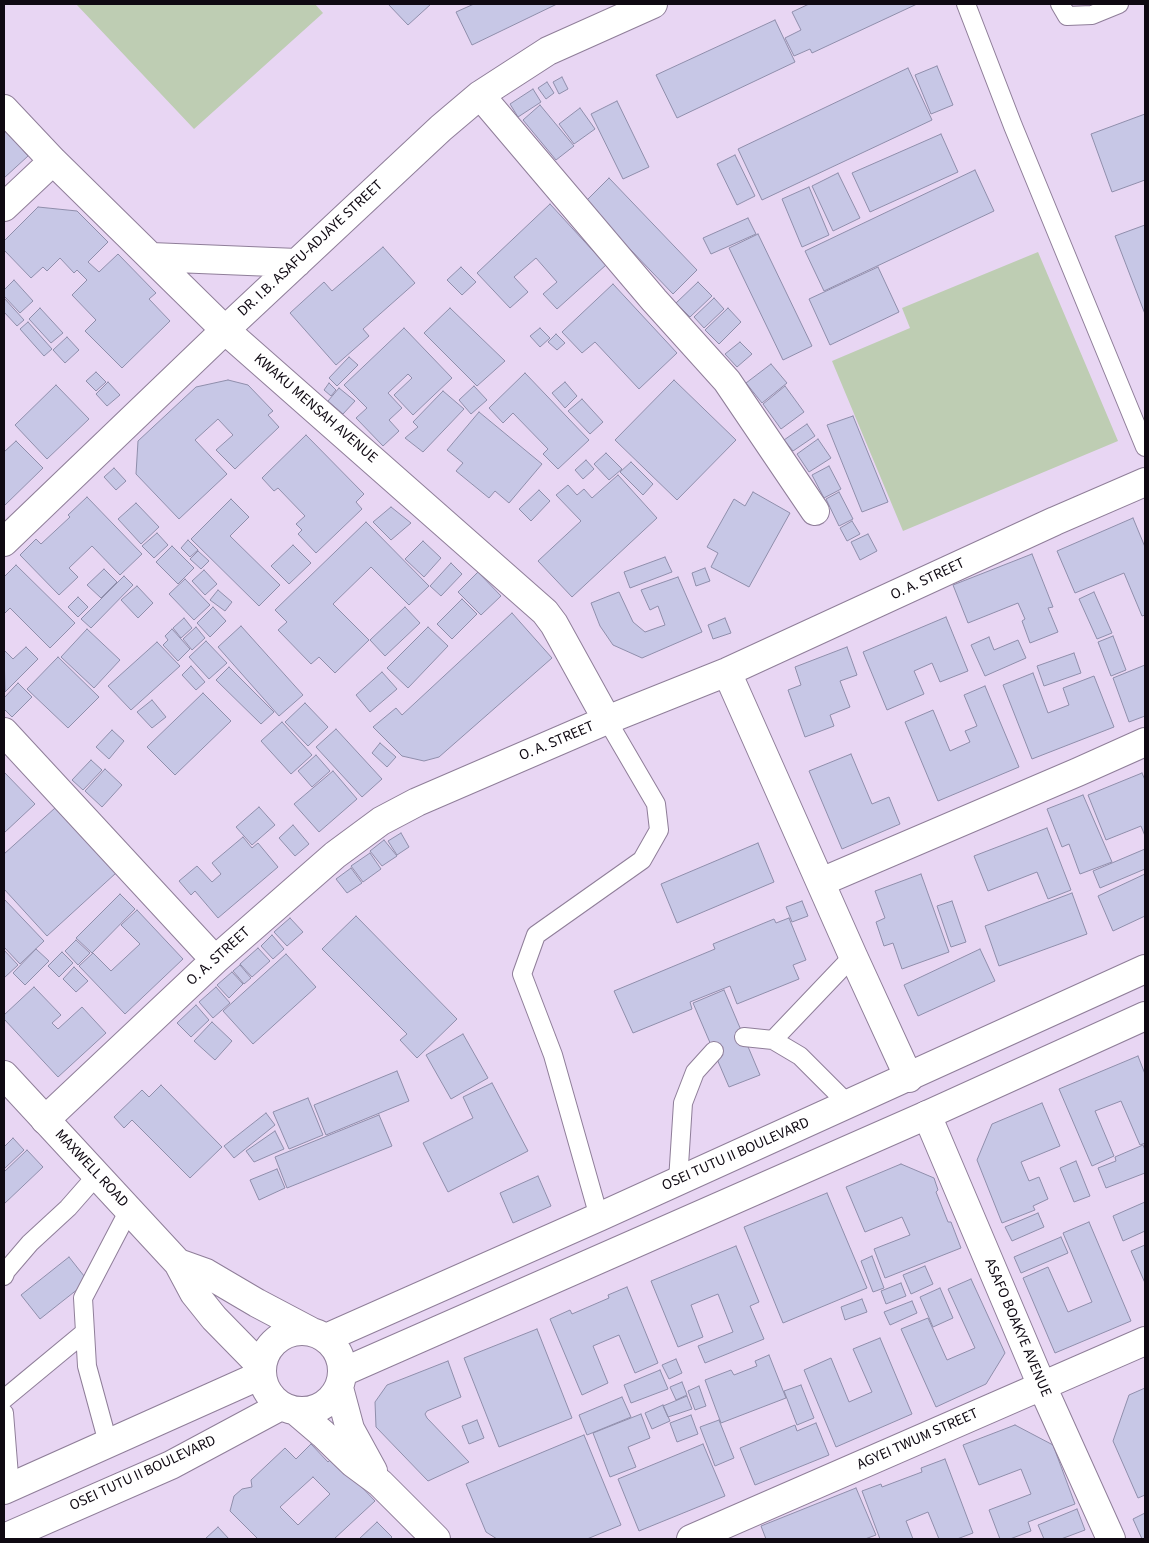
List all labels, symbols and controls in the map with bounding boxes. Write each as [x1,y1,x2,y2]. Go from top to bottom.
street label: DR. I.B. ASAFU-ADJAYE STREET [235,177,387,321]
street label: KWAKU MENSAH AVENUE [250,350,380,468]
street label: O. A. STREET [888,555,968,605]
street label: O. A. STREET [517,718,597,766]
street label: O. A. STREET [183,924,255,990]
street label: OSEI TUTU II BOULEVARD [660,1114,812,1196]
street label: MAXWELL ROAD [50,1126,132,1212]
street label: ASAFO BOAKYE AVENUE [980,1256,1054,1400]
street label: AGYEI TWUM STREET [855,1405,981,1475]
street label: OSEI TUTU II BOULEVARD [67,1432,219,1516]

